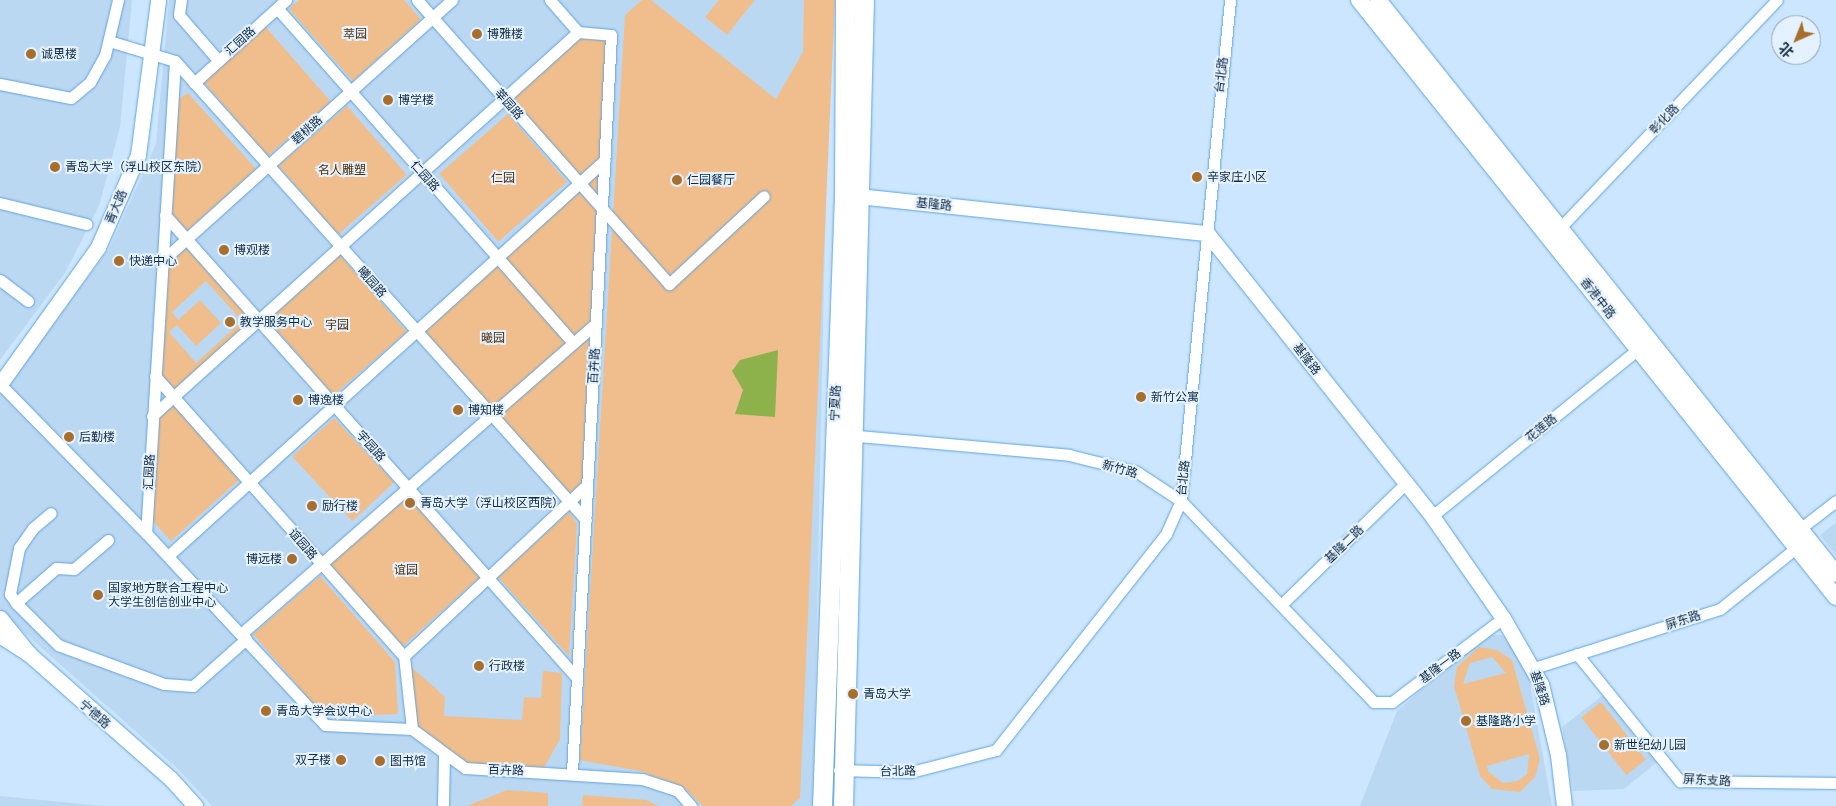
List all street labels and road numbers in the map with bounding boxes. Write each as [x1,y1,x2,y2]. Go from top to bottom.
street label: 汇园路 [222,24,258,58]
street label: 台北路 [1212,56,1230,94]
street label: 莘园路 [492,86,526,122]
street label: 彰化路 [1646,101,1682,137]
street label: 碧桃路 [289,113,325,147]
street label: 仁园路 [408,158,442,194]
street label: 青大路 [102,188,130,226]
street label: 基隆路 [915,195,953,213]
street label: 曦园路 [355,264,389,300]
street label: 香港中路 [1578,275,1618,321]
street label: 基隆路 [1290,340,1324,378]
street label: 百卉路 [586,348,602,384]
street label: 宁夏路 [827,385,843,421]
street label: 花莲路 [1522,411,1560,445]
street label: 宇园路 [354,428,388,464]
street label: 汇园路 [141,454,157,490]
street label: 新竹路 [1101,457,1139,481]
street label: 台北路 [1174,459,1192,497]
street label: 基隆二路 [1322,522,1366,566]
street label: 谊园路 [286,526,320,562]
street label: 屏东路 [1664,608,1702,632]
street label: 基隆一路 [1416,646,1464,686]
street label: 基隆路 [1528,669,1552,707]
street label: 宁德路 [77,697,113,731]
street label: 百卉路 [488,762,524,778]
street label: 台北路 [880,763,916,779]
street label: 屏东支路 [1683,772,1731,788]

